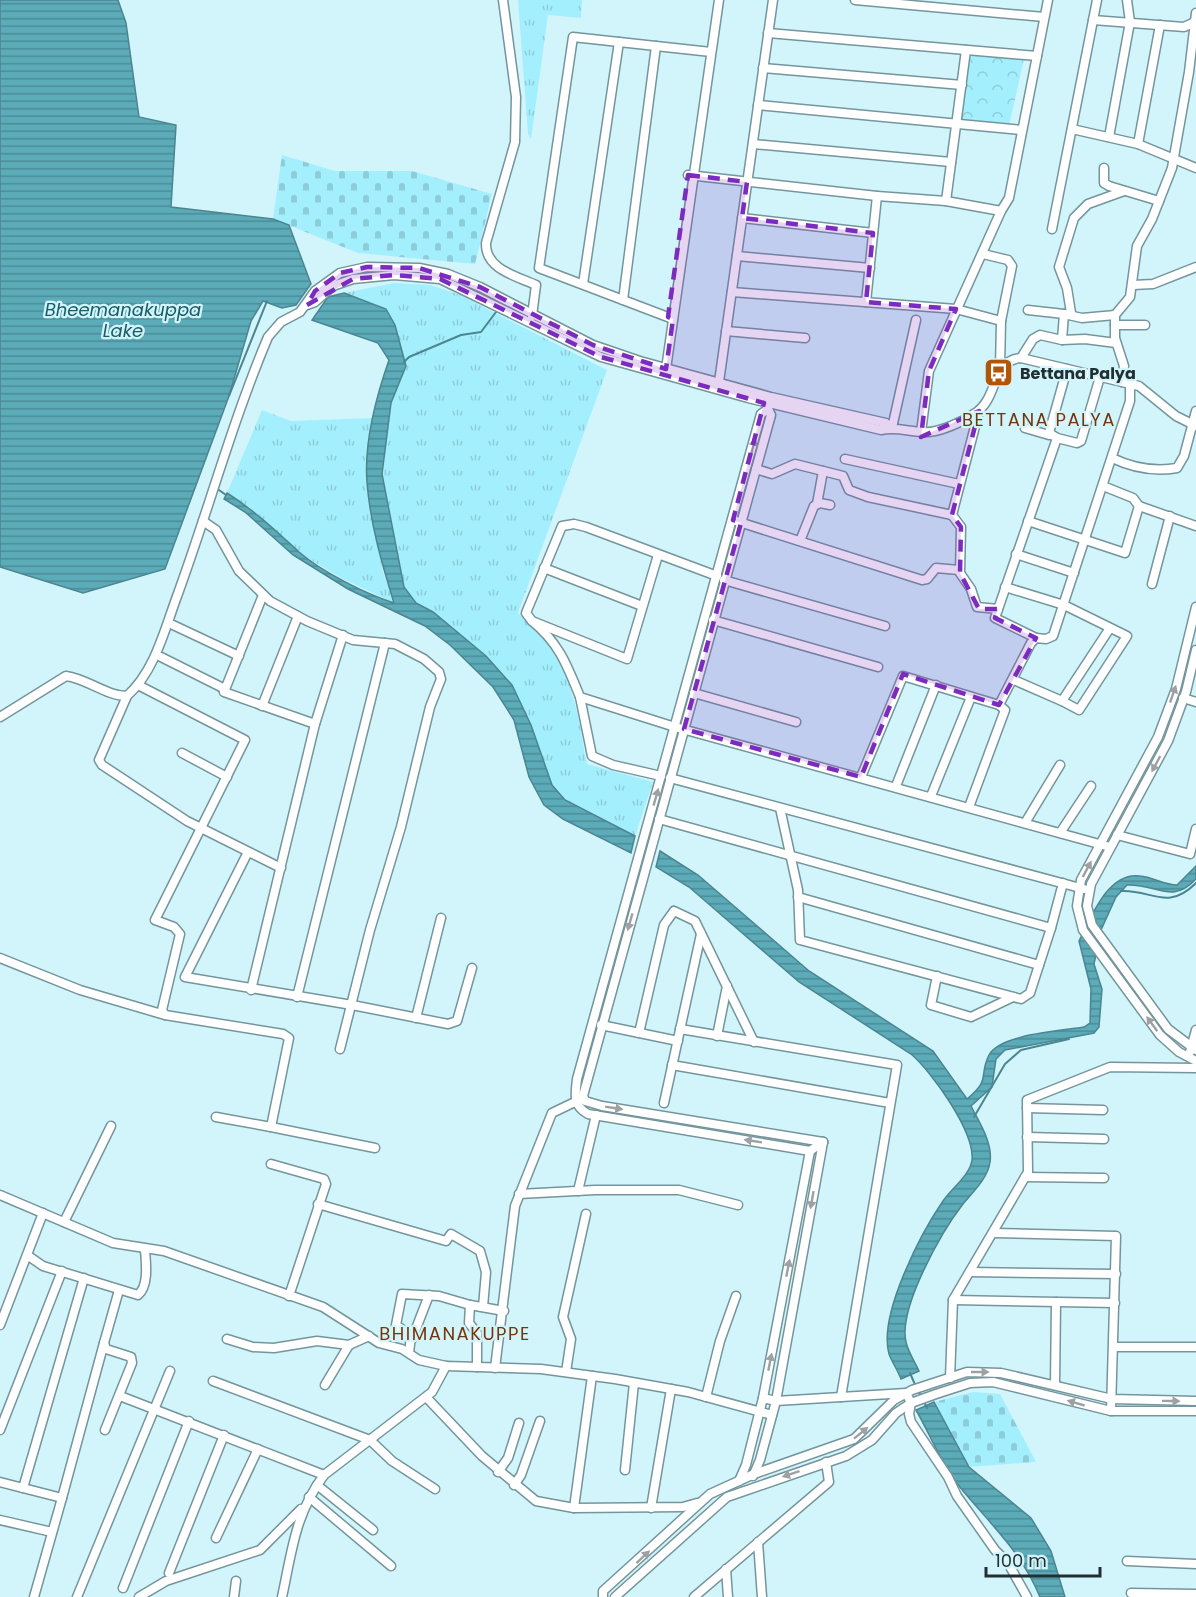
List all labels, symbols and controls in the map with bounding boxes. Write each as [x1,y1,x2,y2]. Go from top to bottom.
water label: Bheemanakuppa Lake [45,297,201,343]
bus stop icon: Bettana Palya [983,357,1015,389]
place label: Bettana Palya [1020,362,1136,385]
district label: BETTANA PALYA [962,407,1116,432]
one-way arrow [748,438,758,456]
one-way arrow [1169,685,1179,703]
one-way arrow [1151,755,1161,772]
one-way arrow [651,788,661,806]
one-way arrow [1082,860,1092,877]
one-way arrow [625,913,634,931]
one-way arrow [1146,1017,1158,1033]
one-way arrow [604,1104,623,1113]
one-way arrow [743,1137,762,1146]
one-way arrow [807,1191,816,1210]
one-way arrow [784,1259,793,1278]
district label: BHIMANAKUPPE [379,1321,531,1346]
one-way arrow [766,1352,775,1371]
one-way arrow [970,1367,989,1377]
one-way arrow [1162,1396,1181,1406]
one-way arrow [1066,1397,1085,1407]
one-way arrow [853,1427,869,1440]
one-way arrow [782,1470,800,1479]
scale bar [986,1540,1100,1578]
text: 100 m [995,1548,1047,1573]
one-way arrow [635,1551,650,1564]

